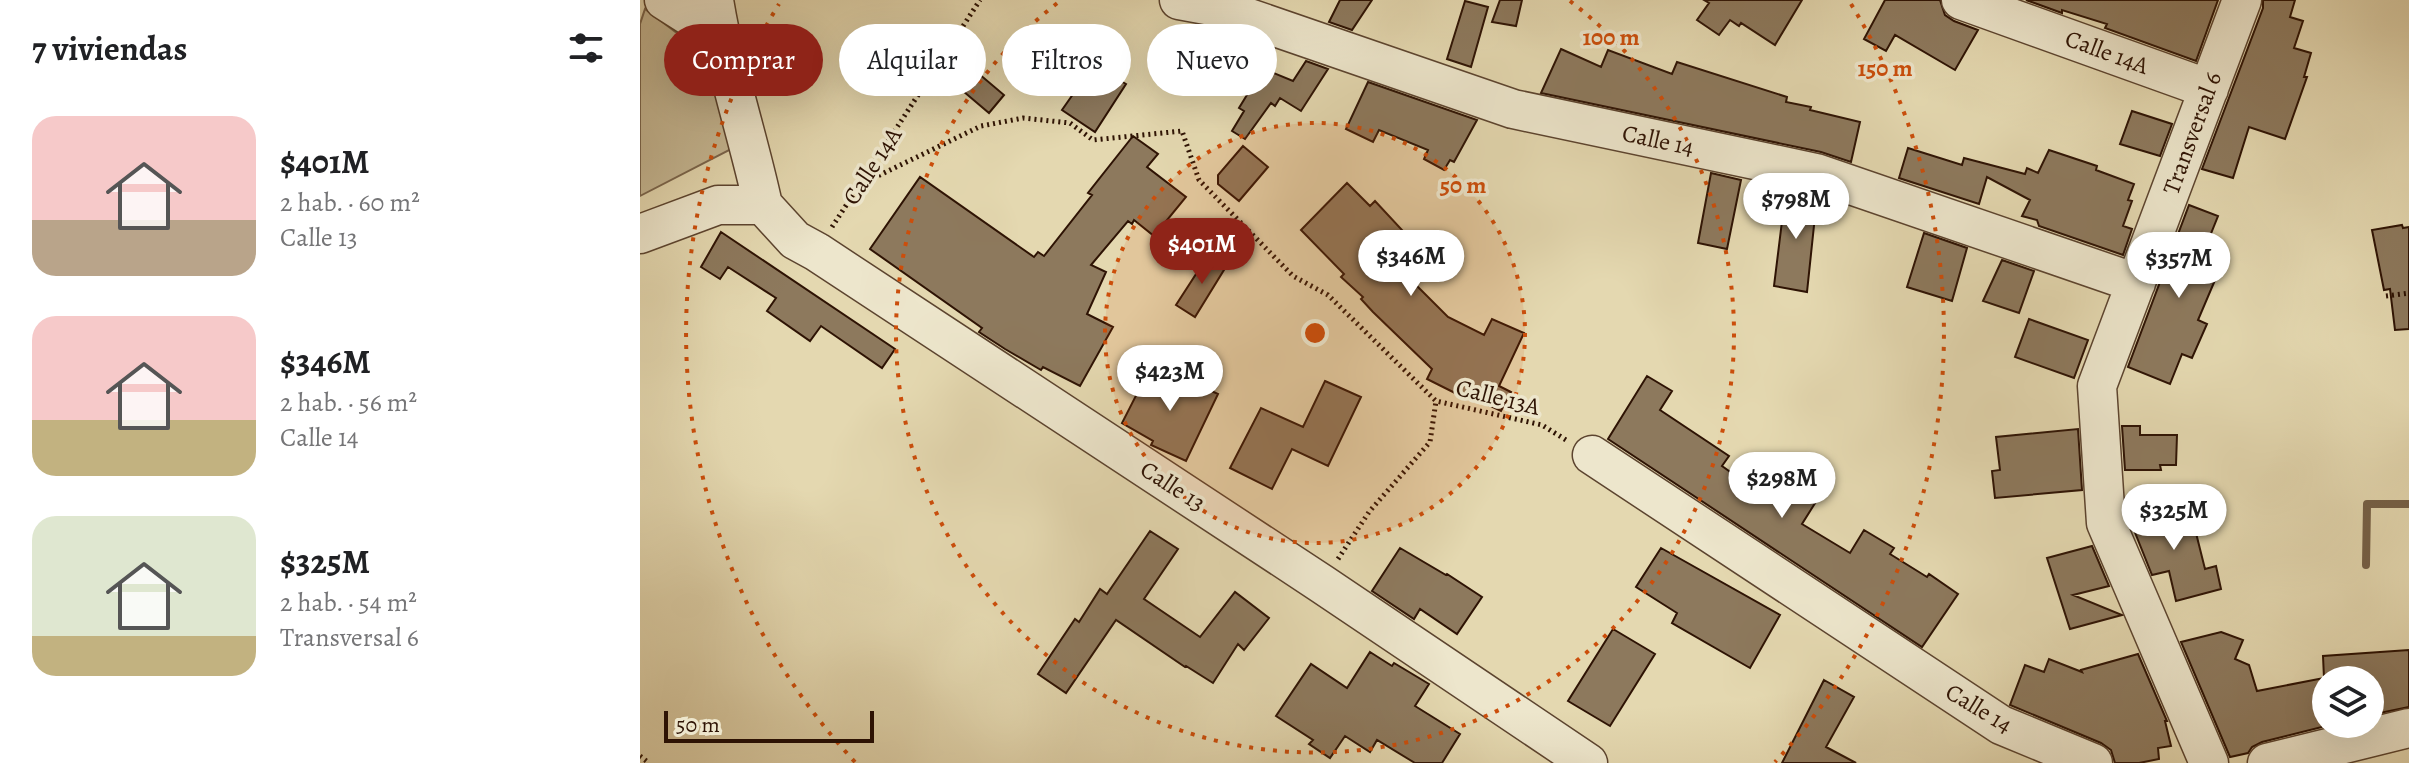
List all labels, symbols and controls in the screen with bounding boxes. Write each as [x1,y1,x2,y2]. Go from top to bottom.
text: 100 m [1582,21,1640,53]
street label: Calle 14A [2061,22,2154,82]
chip: Comprar [664,24,823,96]
chip: Alquilar [839,24,986,96]
chip: Filtros [1002,24,1131,96]
chip: Nuevo [1147,24,1277,96]
text: 7 viviendas [32,25,187,72]
icon: filters [564,26,608,70]
text: 150 m [1857,52,1913,84]
street label: Transversal 6 [2155,67,2229,199]
street label: Calle 14 [1619,117,1697,163]
street label: Calle 14A [835,120,910,211]
text: $401M [280,138,370,185]
icon: home [96,148,192,244]
text: 50 m [1440,169,1486,201]
pin: $798M [1740,173,1852,241]
text: $798M [1761,181,1831,216]
text: 2 hab. · 60 m² [280,185,420,220]
pin: $401M [1146,218,1258,286]
text: Calle 13 [280,220,358,255]
text: $401M [1168,226,1236,261]
pin: $346M [1355,230,1467,298]
pin: $357M [2123,232,2235,300]
text: $346M [1376,238,1446,273]
text: $357M [2145,240,2213,275]
centre of rings [1301,319,1329,347]
text: $346M [280,338,371,385]
pin: $423M [1114,345,1226,413]
icon: home [96,348,192,444]
text: $423M [1135,353,1205,388]
street label: Calle 13A [1453,371,1544,423]
text: 2 hab. · 56 m² [280,385,417,420]
text: Calle 14 [280,420,359,455]
pin: $298M [1726,452,1838,520]
street label: Calle 13 [1134,453,1212,519]
text: $298M [1746,460,1818,495]
pin: $325M [2118,484,2230,552]
text: $325M [2140,492,2208,527]
text: $325M [280,538,370,585]
icon: home [96,548,192,644]
text: 2 hab. · 54 m² [280,585,417,620]
text: Transversal 6 [280,620,419,655]
map controls [2312,666,2384,738]
button: layers [2312,666,2384,738]
street label: Calle 14 [1940,676,2018,740]
scale bar [664,707,874,743]
text: 50 m [676,710,720,740]

